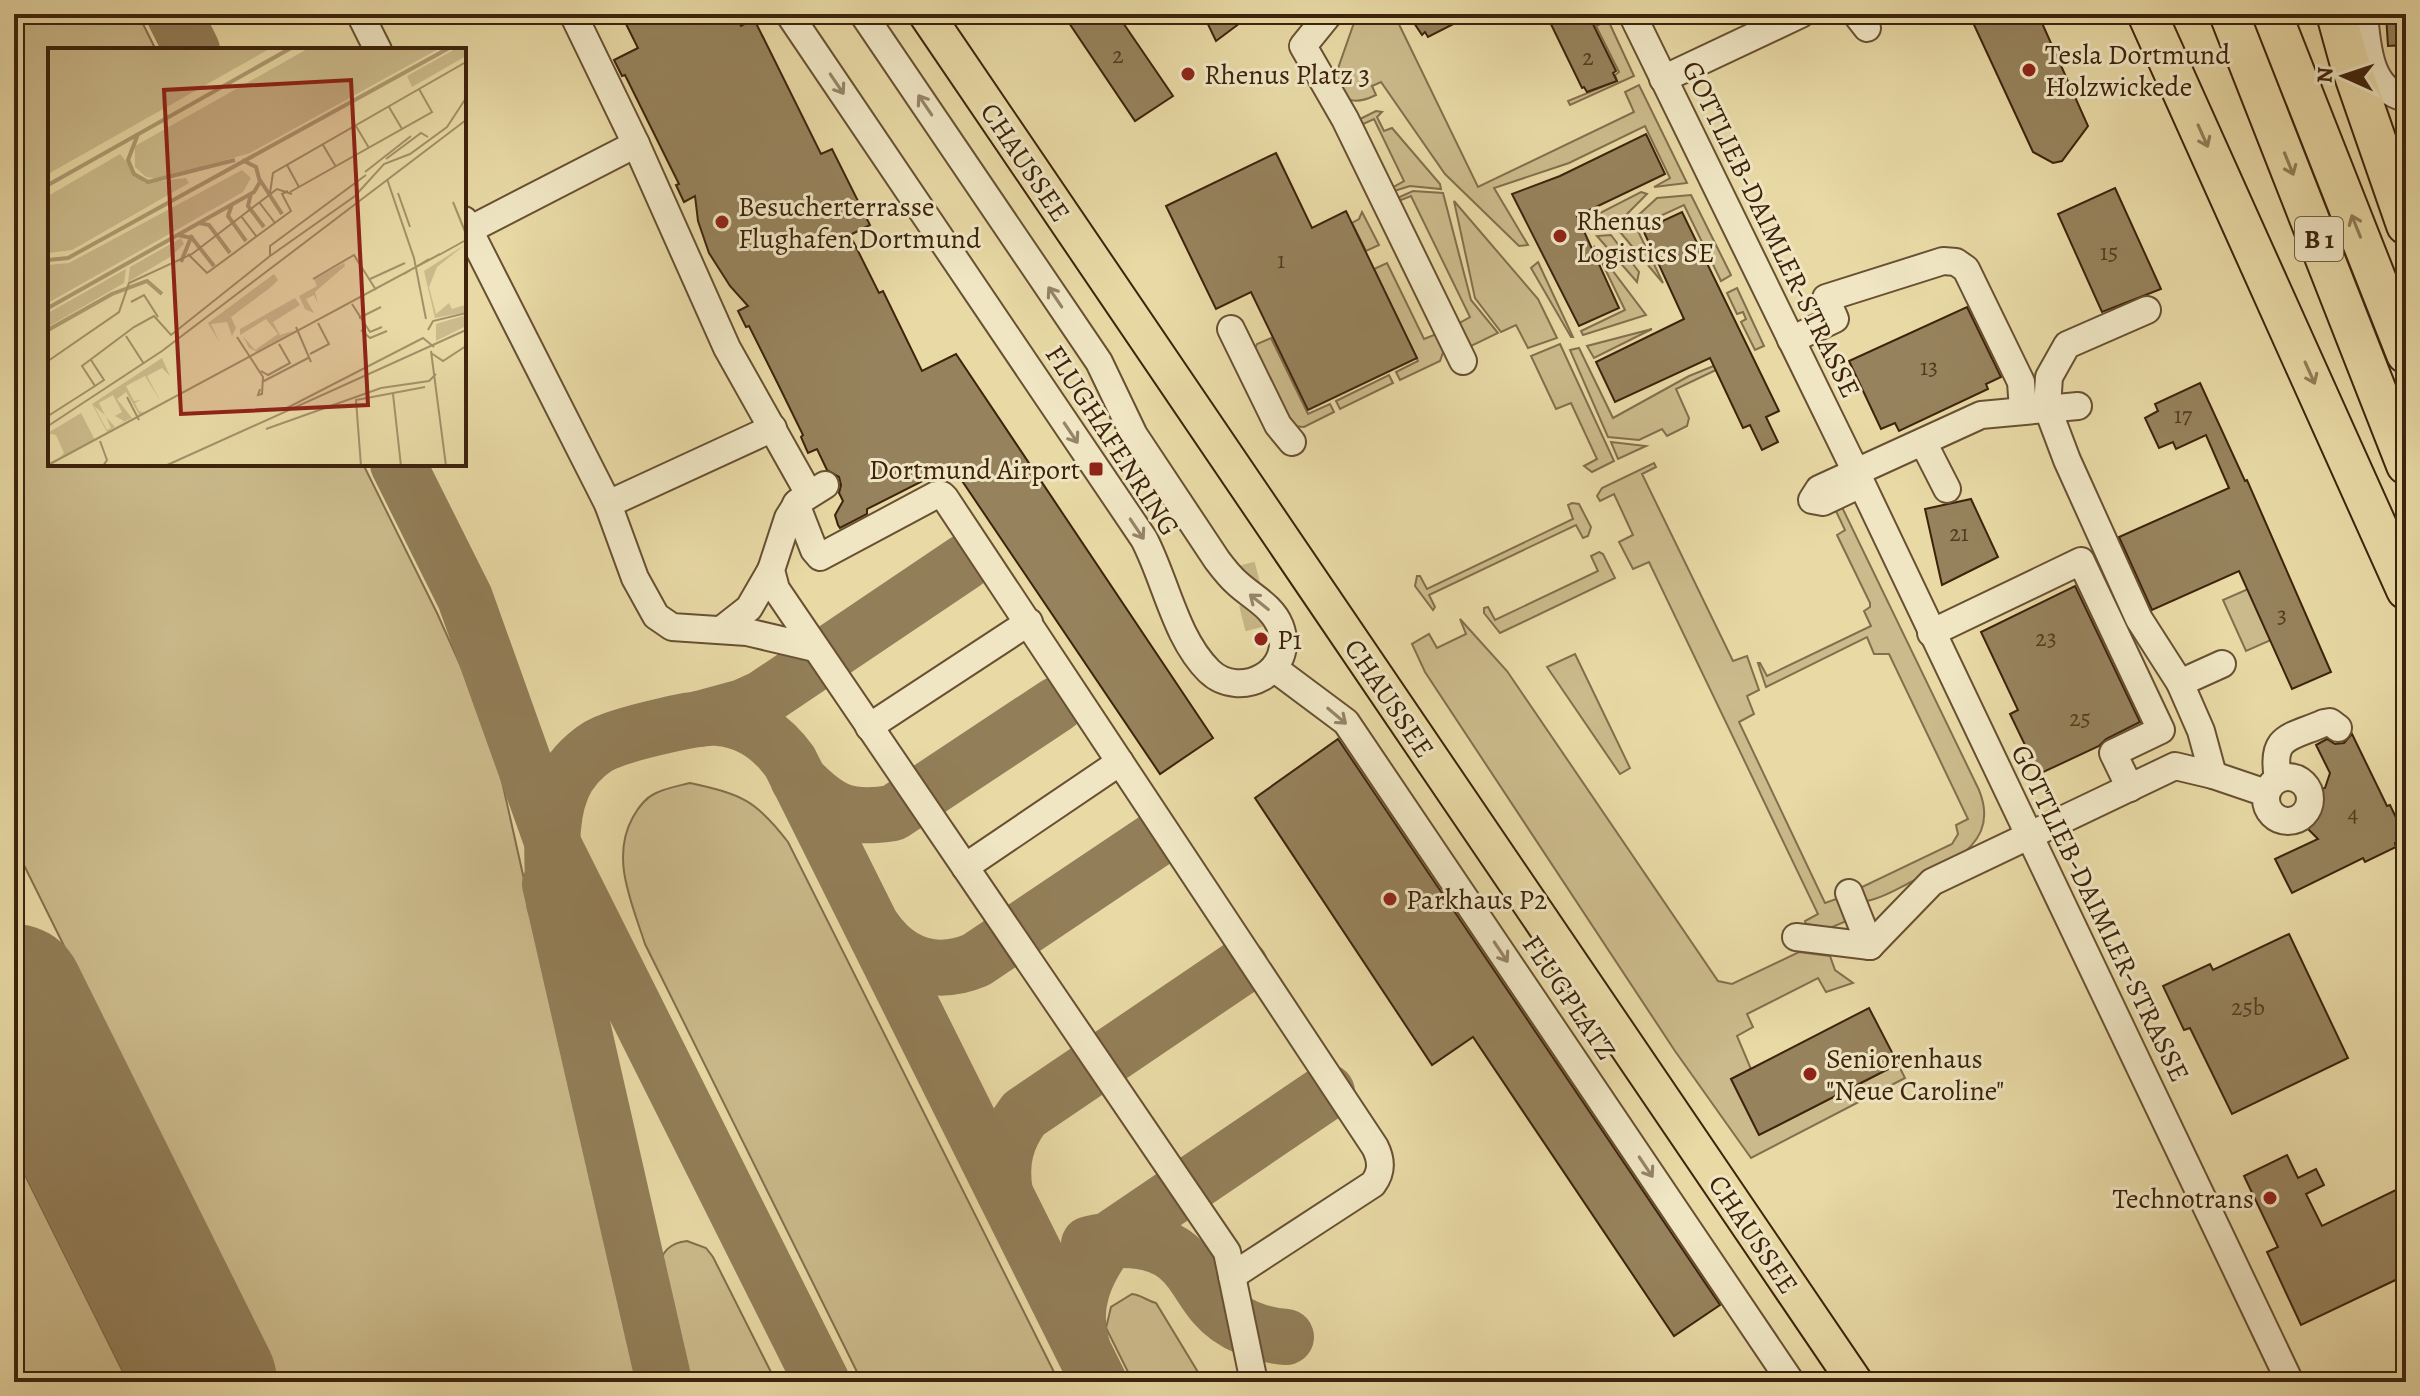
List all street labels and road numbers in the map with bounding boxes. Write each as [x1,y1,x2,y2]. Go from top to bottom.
street label: GOTTLIEB-DAIMLER-STRASSE [1673,54,1869,404]
street label: CHAUSSEE [971,95,1079,230]
road number: B 1 [2295,217,2343,261]
street label: FLUGHAFENRING [1036,338,1188,543]
street label: CHAUSSEE [1335,631,1443,766]
street label: GOTTLIEB-DAIMLER-STRASSE [2002,738,2198,1088]
street label: FLUGPLATZ [1513,927,1625,1068]
street label: CHAUSSEE [1699,1167,1807,1302]

